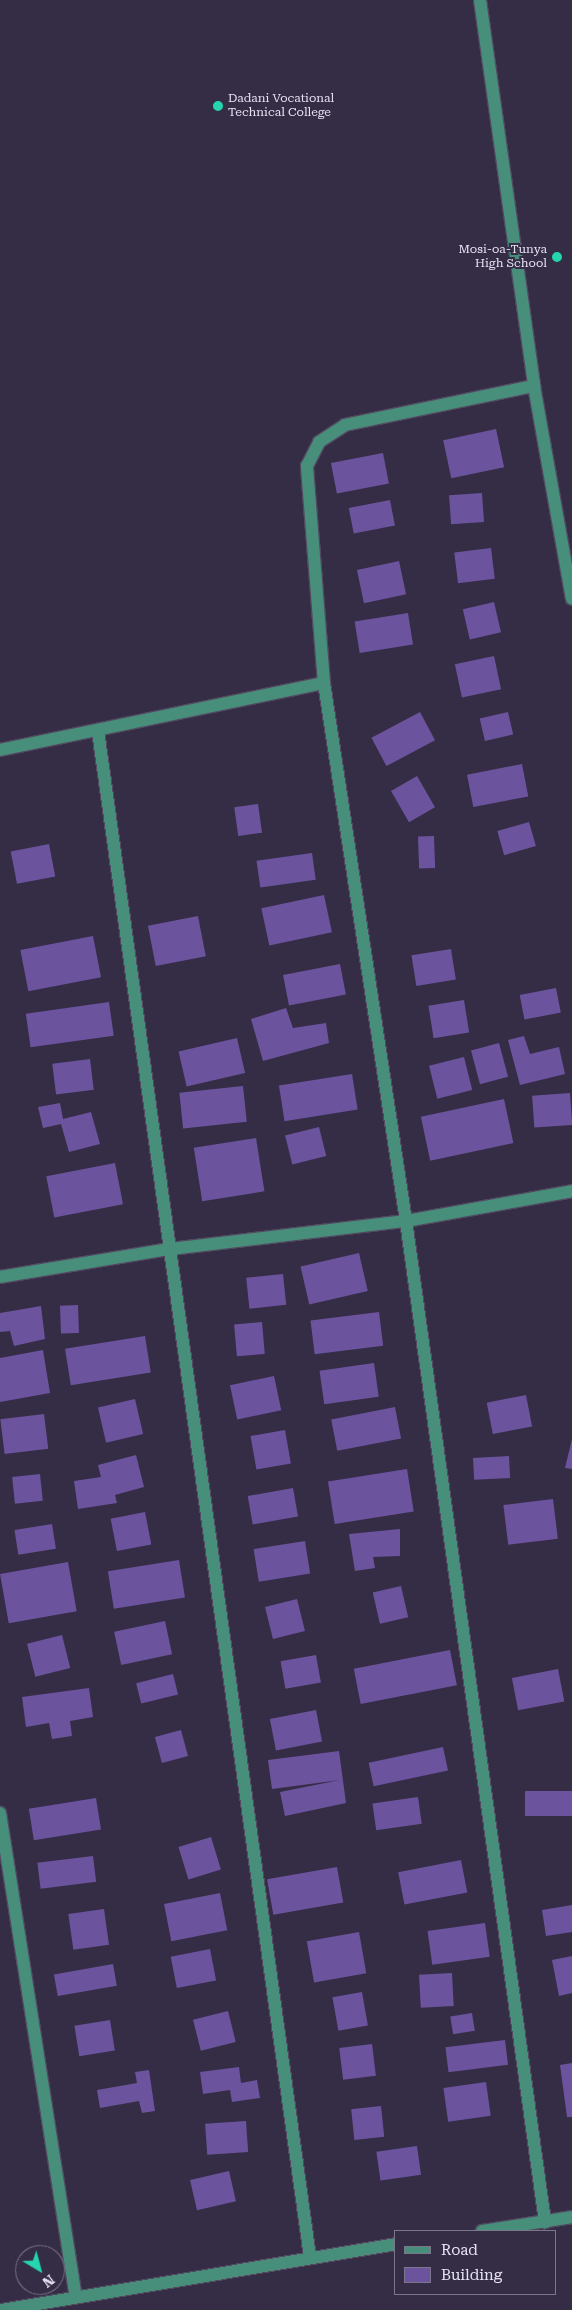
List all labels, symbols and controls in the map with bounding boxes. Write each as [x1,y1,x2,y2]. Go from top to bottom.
place label: Dadani Vocational Technical College [228,92,334,120]
marker: Dadani Vocational Technical College [212,100,224,112]
place label: Mosi-oa-Tunya High School [459,243,547,271]
marker: Mosi-oa-Tunya High School [551,251,563,263]
legend [394,2230,557,2295]
text: Road [441,2241,478,2259]
north arrow [15,2245,65,2295]
text: Building [441,2266,502,2284]
text: N [39,2272,58,2291]

